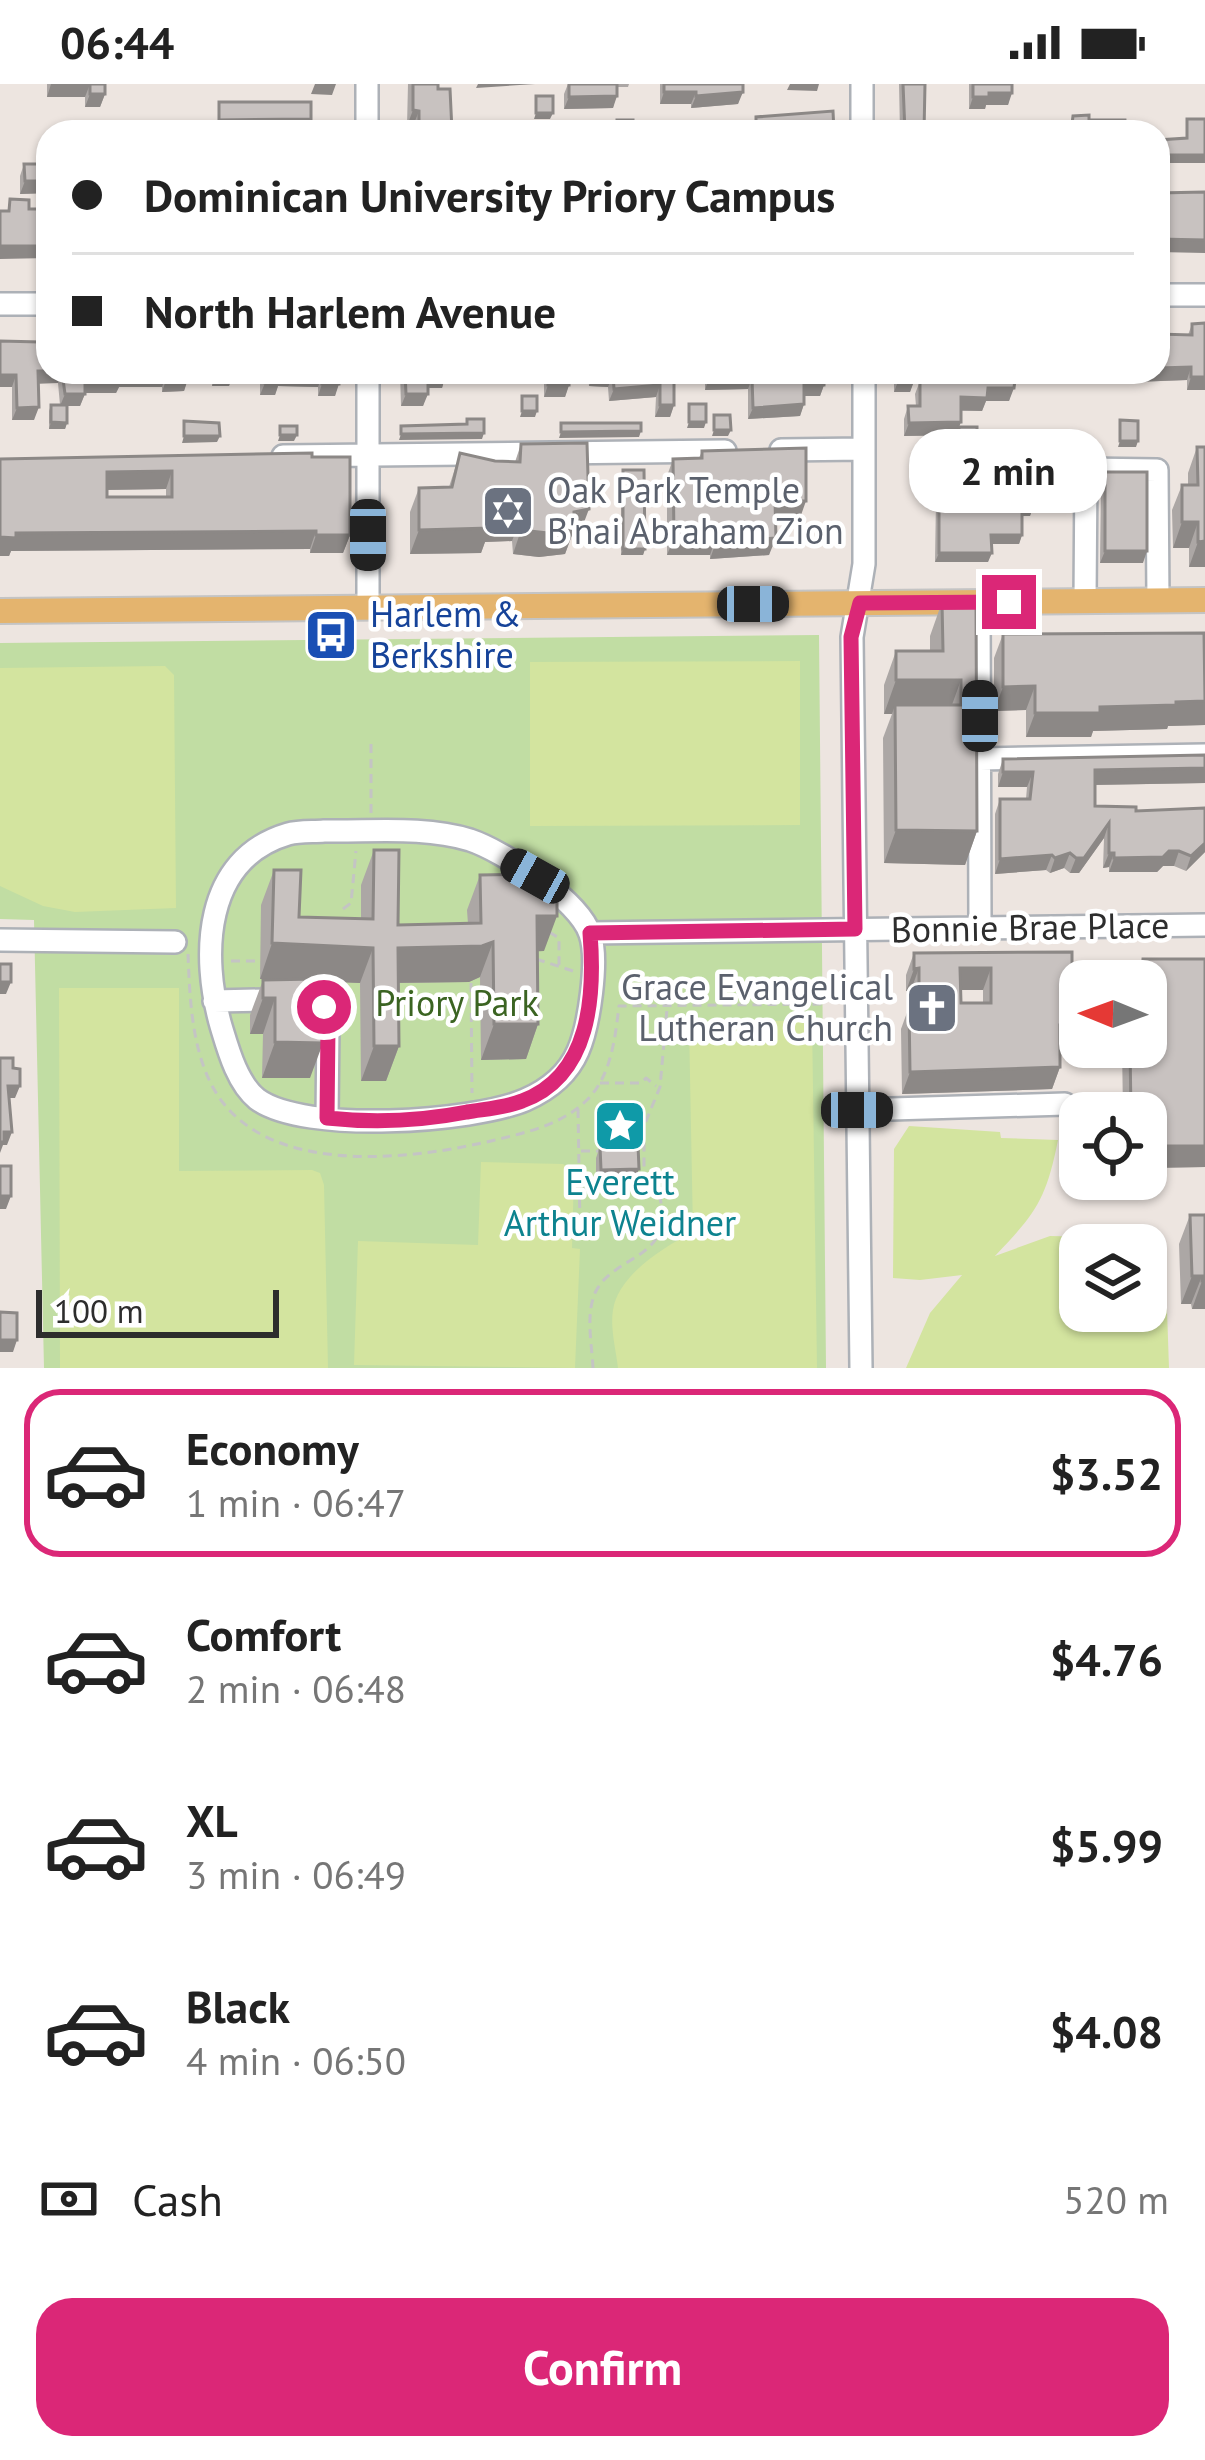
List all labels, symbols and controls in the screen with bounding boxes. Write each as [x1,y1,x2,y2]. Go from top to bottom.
text: 06:44 [60,13,174,71]
text: Dominican University Priory Campus [144,166,835,224]
text: North Harlem Avenue [144,282,556,340]
callout: 2 min [910,428,1108,512]
text: 2 min [960,445,1056,496]
place label: Oak Park Temple B'nai Abraham Zion [547,466,844,554]
synagogue icon: Oak Park Temple B'nai Abraham Zion [480,483,536,539]
car [350,499,386,571]
route end [982,575,1036,629]
car [717,586,789,622]
place label: Harlem & Berkshire [370,590,521,678]
bus stop icon: Harlem & Berkshire [303,607,359,663]
car [962,680,998,752]
car [495,843,575,909]
street label: Bonnie Brae Place [890,901,1170,952]
north arrow [1059,960,1167,1068]
map controls [1059,960,1167,1332]
place label: Grace Evangelical Lutheran Church [621,963,893,1051]
park label: Priory Park [375,979,539,1026]
route start [297,980,351,1034]
church icon: Grace Evangelical Lutheran Church [904,980,960,1036]
car [821,1092,893,1128]
button: locate [1059,1092,1167,1200]
place icon: Everett Arthur Weidner [592,1098,648,1154]
place label: Everett Arthur Weidner [504,1158,736,1246]
button: layers [1059,1224,1167,1332]
scale bar [36,1284,279,1337]
text: 100 m [54,1289,144,1332]
icon: car [42,1419,150,1527]
text: Economy [186,1419,359,1477]
text: $3.52 [1050,1444,1163,1502]
text: 1 min · 06:47 [186,1477,406,1528]
icon: car [42,1605,150,1713]
text: Comfort [186,1605,341,1663]
text: $4.76 [1050,1630,1163,1688]
text: 2 min · 06:48 [186,1663,406,1714]
icon: car [42,1791,150,1899]
text: XL [186,1791,238,1849]
text: $5.99 [1050,1816,1163,1874]
text: 3 min · 06:49 [186,1849,406,1900]
icon: car [42,1977,150,2085]
text: Black [186,1977,290,2035]
text: $4.08 [1050,2002,1163,2060]
text: 4 min · 06:50 [186,2035,406,2086]
icon: cash [36,2166,102,2232]
text: Cash [132,2170,223,2228]
text: 520 m [1063,2174,1169,2225]
button: Confirm [36,2298,1169,2436]

